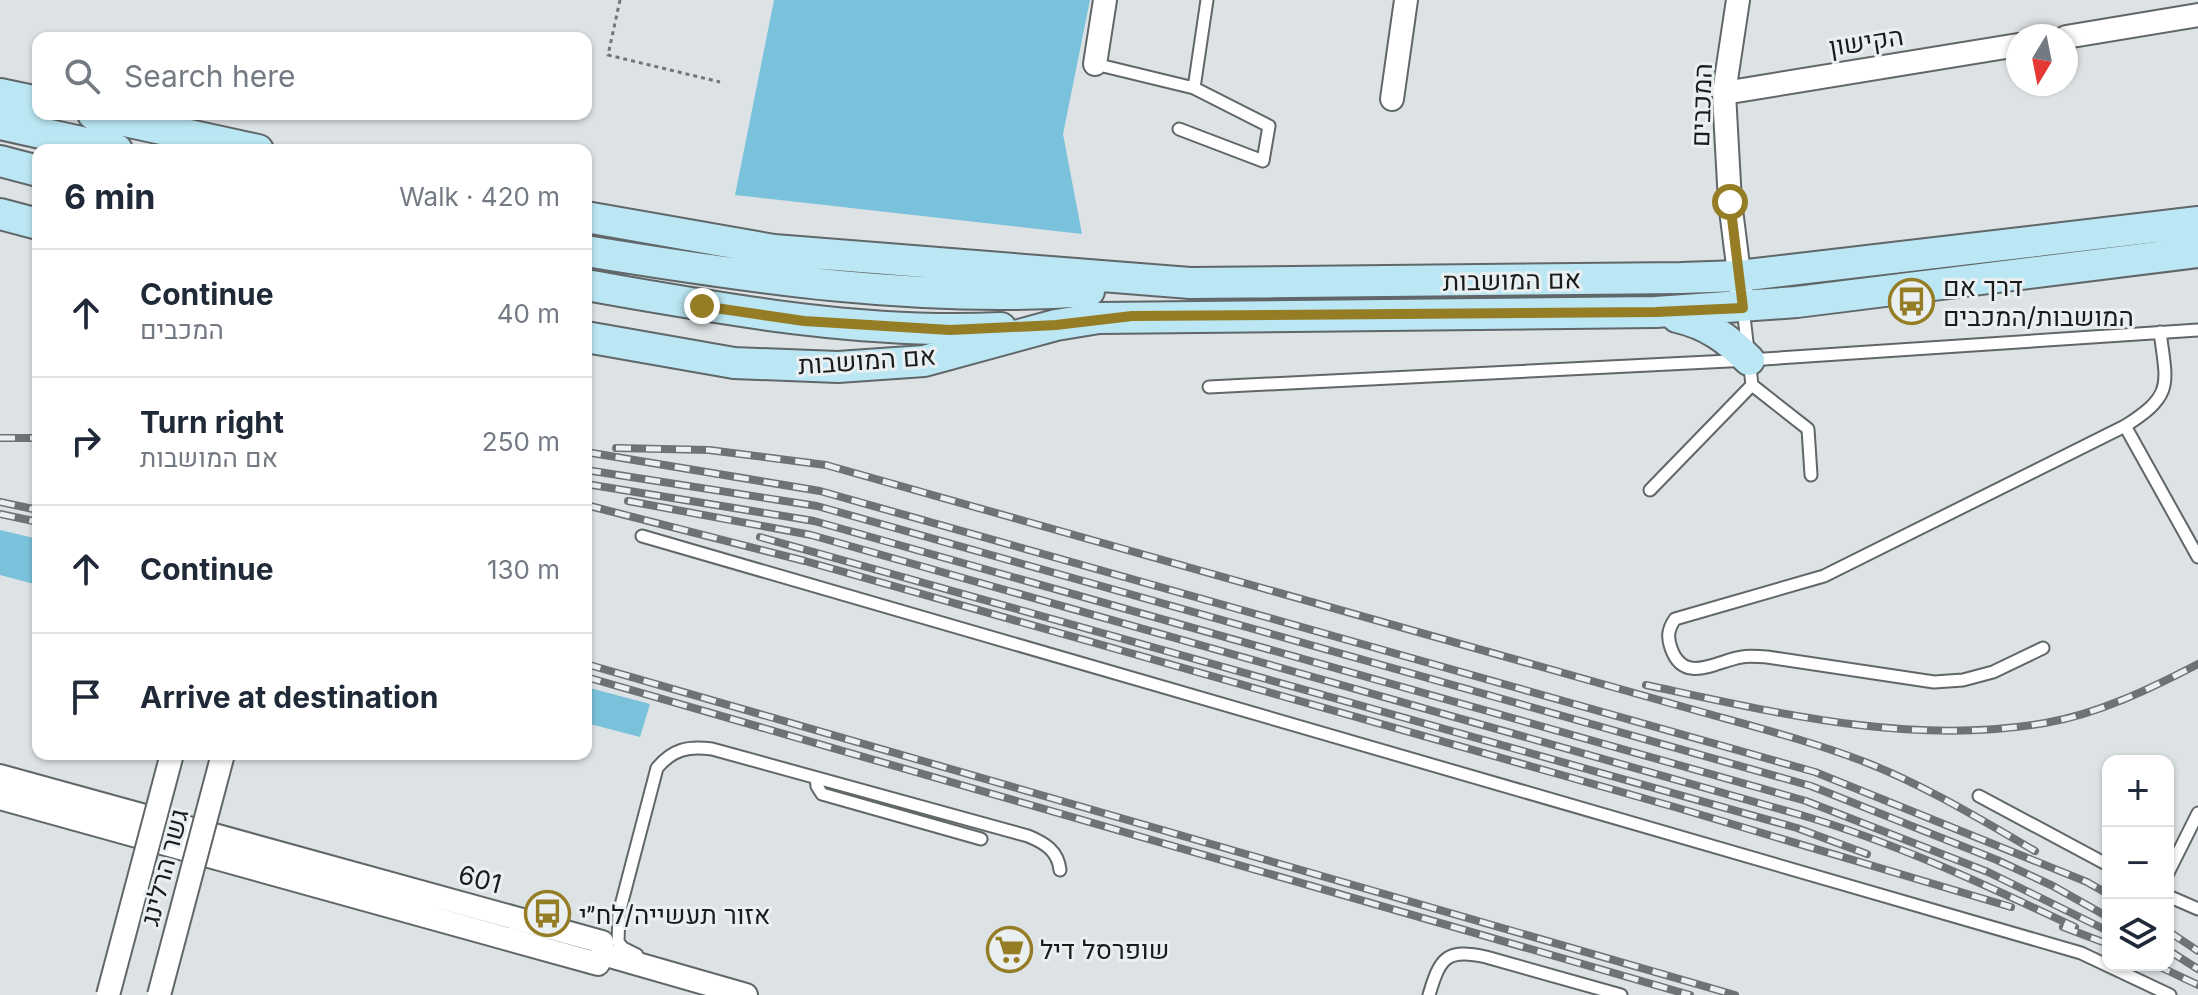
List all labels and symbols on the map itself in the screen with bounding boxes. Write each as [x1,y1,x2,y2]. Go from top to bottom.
street label: הקישון [1826,20,1906,62]
north arrow [2006,24,2078,96]
street label: המכבים [1684,63,1718,147]
route start [1712,184,1748,220]
street label: אם המושבות [1443,263,1581,297]
place label: דרך אם המושבות/המכבים [1943,271,2134,332]
bus stop icon: דרך אם המושבות/המכבים [1888,277,1936,325]
route end [684,288,720,324]
street label: אם המושבות [797,340,937,380]
street label: גשר הרלינג [134,805,194,929]
street label: 601 [455,858,505,900]
bus stop icon: אזור תעשייה/לח״י [524,890,572,938]
place label: אזור תעשייה/לח״י [579,899,770,930]
supermarket icon: שופרסל דיל [985,925,1033,973]
place label: שופרסל דיל [1040,934,1169,965]

